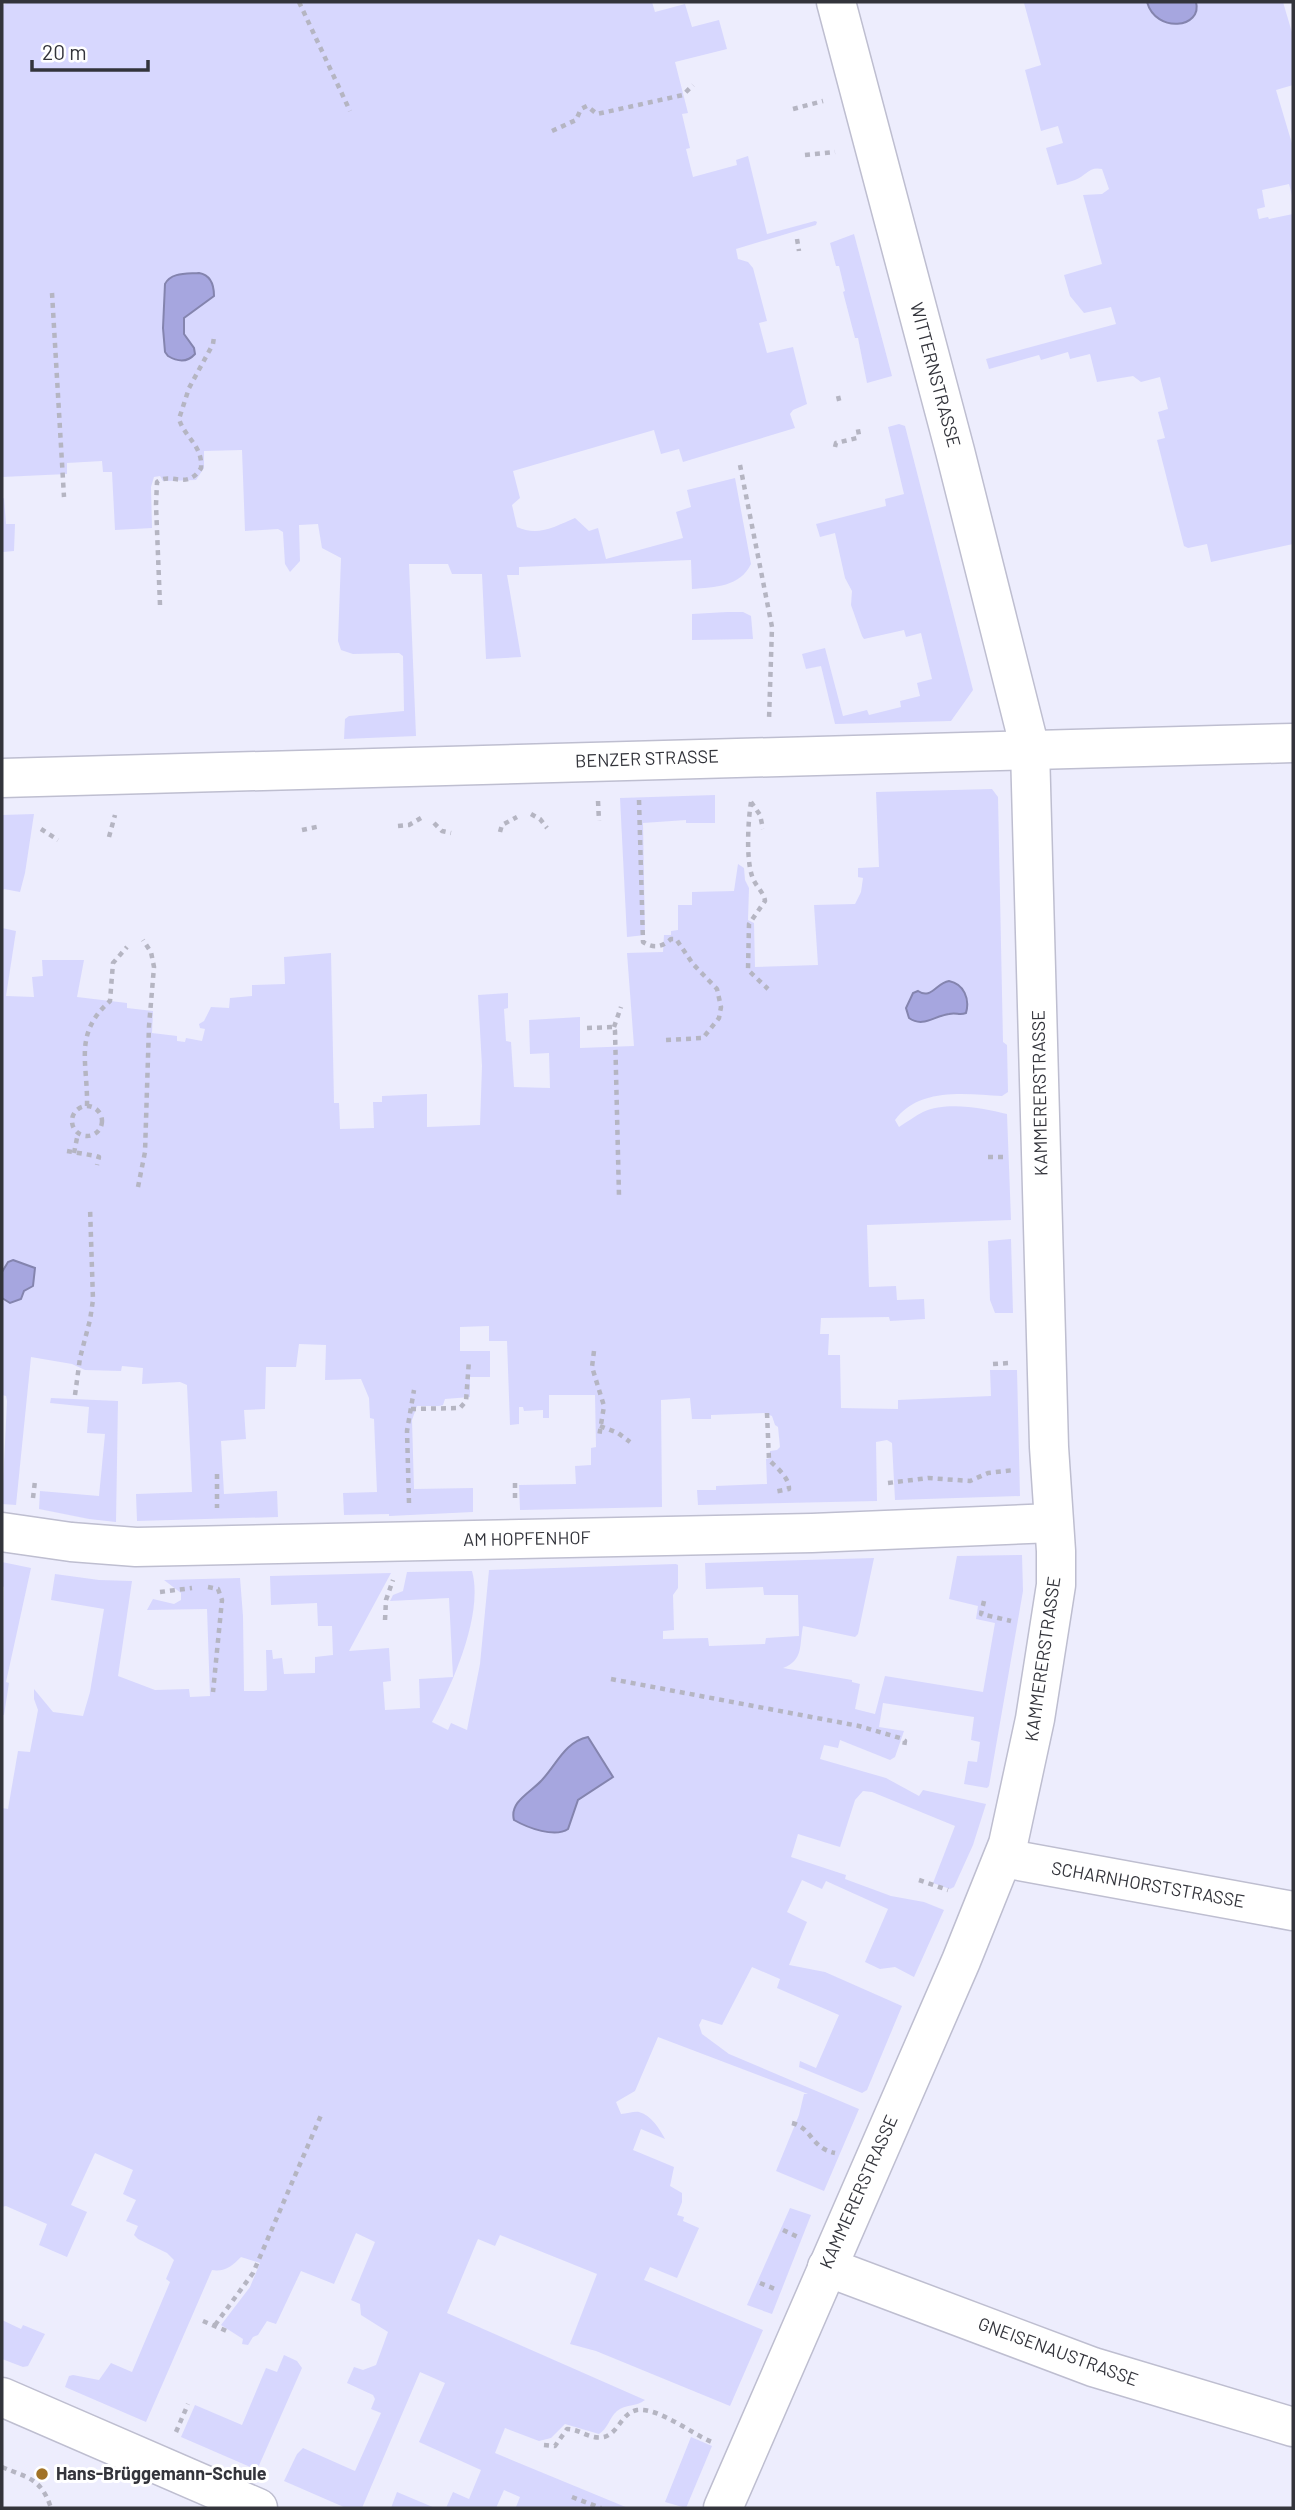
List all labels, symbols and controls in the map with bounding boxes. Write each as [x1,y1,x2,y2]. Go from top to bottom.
scale bar [32,28,147,72]
text: 20 m [42,39,87,64]
street label: WITTERNSTRASSE [906,300,966,450]
street label: BENZER STRASSE [575,744,719,772]
street label: KAMMERERSTRASSE [1027,1010,1051,1176]
street label: AM HOPFENHOF [463,1526,591,1550]
street label: KAMMERERSTRASSE [1020,1575,1064,1743]
street label: SCHARNHORSTSTRASSE [1050,1856,1247,1912]
street label: KAMMERERSTRASSE [814,2111,902,2272]
street label: GNEISENAUSTRASSE [975,2312,1141,2390]
place label: Hans-Brüggemann-Schule [56,2462,267,2484]
marker: Hans-Brüggemann-Schule [34,2466,50,2482]

